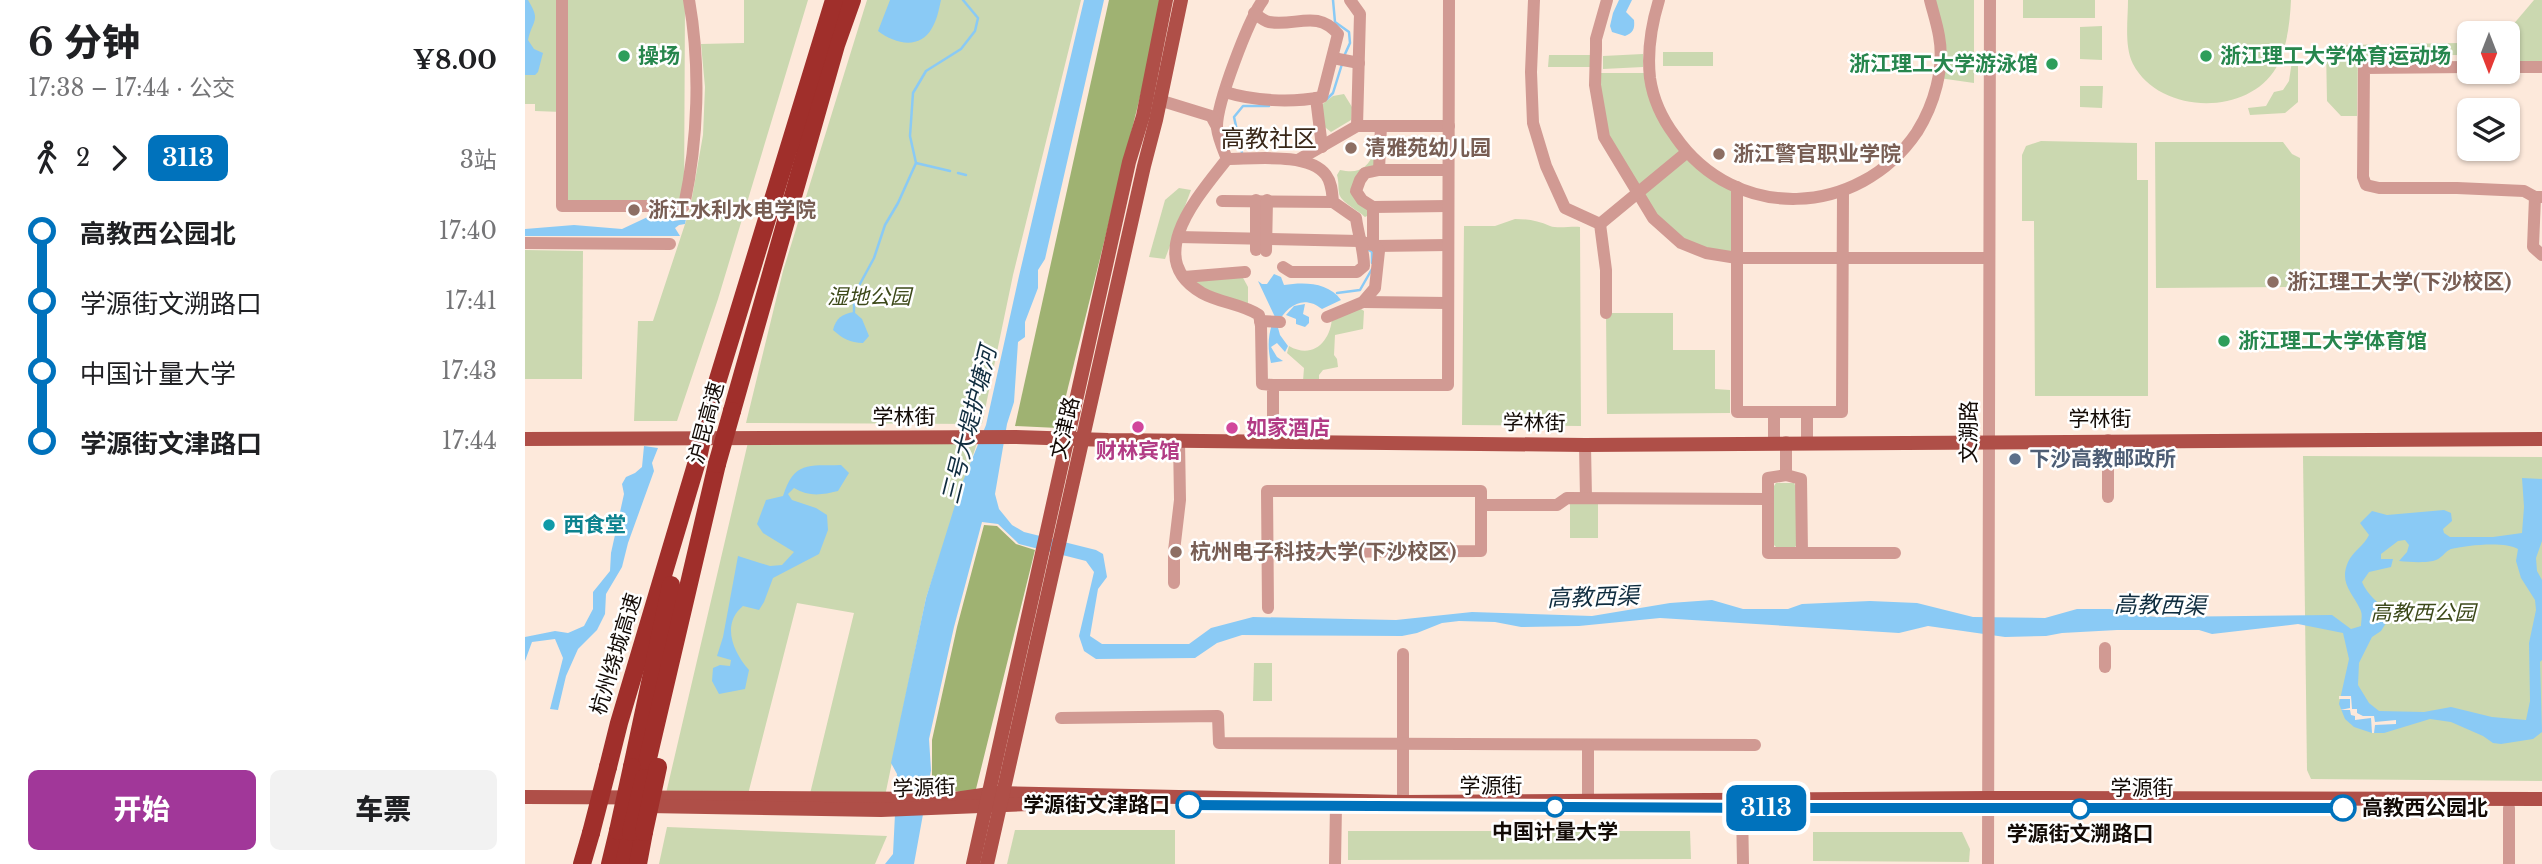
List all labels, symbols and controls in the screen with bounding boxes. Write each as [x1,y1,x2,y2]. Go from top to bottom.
text: 6 分钟 [28,19,140,66]
north arrow [2457,21,2520,84]
map controls [2457,21,2520,161]
place label: 操场 [638,43,680,69]
place label: 浙江理工大学体育运动场 [2220,43,2451,69]
text: ¥8.00 [413,44,497,76]
marker: 操场 [616,48,632,64]
marker: 浙江理工大学体育运动场 [2198,48,2214,64]
place label: 浙江理工大学游泳馆 [1849,51,2038,77]
marker: 浙江理工大学游泳馆 [2044,56,2060,72]
text: 17:38 – 17:44 · 公交 [28,74,235,102]
button: layers [2457,98,2520,161]
district label: 高教社区 [1221,124,1317,153]
place label: 清雅苑幼儿园 [1365,135,1491,161]
icon: walk [28,139,66,177]
icon: forward [100,139,138,177]
marker: 清雅苑幼儿园 [1343,140,1359,156]
place label: 浙江警官职业学院 [1733,141,1901,167]
text: 3113 [162,143,214,172]
text: 2 [76,144,90,172]
text: 3站 [460,146,497,174]
marker: 浙江警官职业学院 [1711,146,1727,162]
place label: 浙江水利水电学院 [648,197,816,223]
marker: 浙江水利水电学院 [626,202,642,218]
text: 17:40 [439,217,497,245]
text: 高教西公园北 [80,218,236,250]
place label: 浙江理工大学(下沙校区) [2287,269,2511,295]
marker: 浙江理工大学(下沙校区) [2265,274,2281,290]
park label: 湿地公园 [827,284,914,310]
text: 17:41 [445,287,497,315]
text: 学源街文溯路口 [80,288,262,320]
place label: 浙江理工大学体育馆 [2238,328,2427,354]
marker: 浙江理工大学体育馆 [2216,333,2232,349]
water label: 三号大堤护塘河 [936,340,1003,506]
text: 17:43 [441,357,497,385]
text: 中国计量大学 [80,358,236,390]
street label: 沪昆高速 [683,379,729,467]
street label: 文津路 [1045,394,1085,462]
street label: 文溯路 [1956,401,1982,464]
street label: 学林街 [873,404,936,430]
street label: 学林街 [2069,406,2132,432]
street label: 学林街 [1502,409,1566,437]
place label: 如家酒店 [1246,415,1330,441]
marker: 财林宾馆 [1130,419,1146,435]
marker: 如家酒店 [1224,420,1240,436]
text: 17:44 [442,427,497,455]
text: 学源街文津路口 [80,428,262,460]
place label: 财林宾馆 [1096,438,1180,464]
place label: 下沙高教邮政所 [2029,446,2176,472]
marker: 下沙高教邮政所 [2007,451,2023,467]
place label: 西食堂 [563,512,626,538]
marker: 西食堂 [541,517,557,533]
place label: 杭州电子科技大学(下沙校区) [1190,539,1456,565]
marker: 杭州电子科技大学(下沙校区) [1168,544,1184,560]
water label: 高教西渠 [1547,581,1642,613]
street label: 杭州绕城高速 [585,590,647,718]
water label: 高教西渠 [2114,590,2209,620]
park label: 高教西公园 [2371,600,2478,626]
button: 开始 [28,770,256,850]
button: 车票 [270,770,497,850]
street label: 学源街 [1460,773,1523,799]
street label: 学源街 [892,774,956,802]
street label: 学源街 [2111,775,2174,801]
line badge: 3113 [1717,785,1815,831]
place label: 学源街文津路口 [1023,792,1170,818]
marker: 学源街文津路口 [1176,792,1202,818]
text: 3113 [1740,793,1792,822]
marker: 高教西公园北 [2330,795,2356,821]
place label: 高教西公园北 [2362,795,2488,821]
marker: 中国计量大学 [1545,797,1565,817]
marker: 学源街文溯路口 [2070,799,2090,819]
place label: 中国计量大学 [1492,819,1618,845]
place label: 学源街文溯路口 [2007,821,2154,847]

